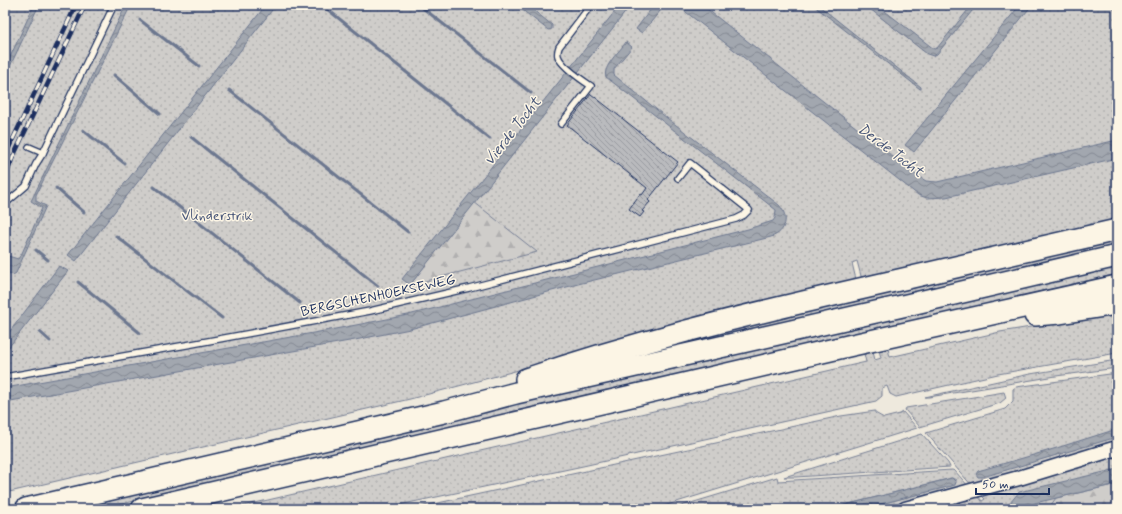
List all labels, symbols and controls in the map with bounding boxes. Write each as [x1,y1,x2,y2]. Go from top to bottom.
water label: Vierde Tocht [480,92,547,170]
water label: Derde Tocht [853,119,928,183]
park label: Vlinderstrik [182,207,253,225]
street label: BERGSCHENHOEKSEWEG [299,271,458,321]
scale bar [976,470,1049,496]
text: 50 m [982,477,1009,493]

